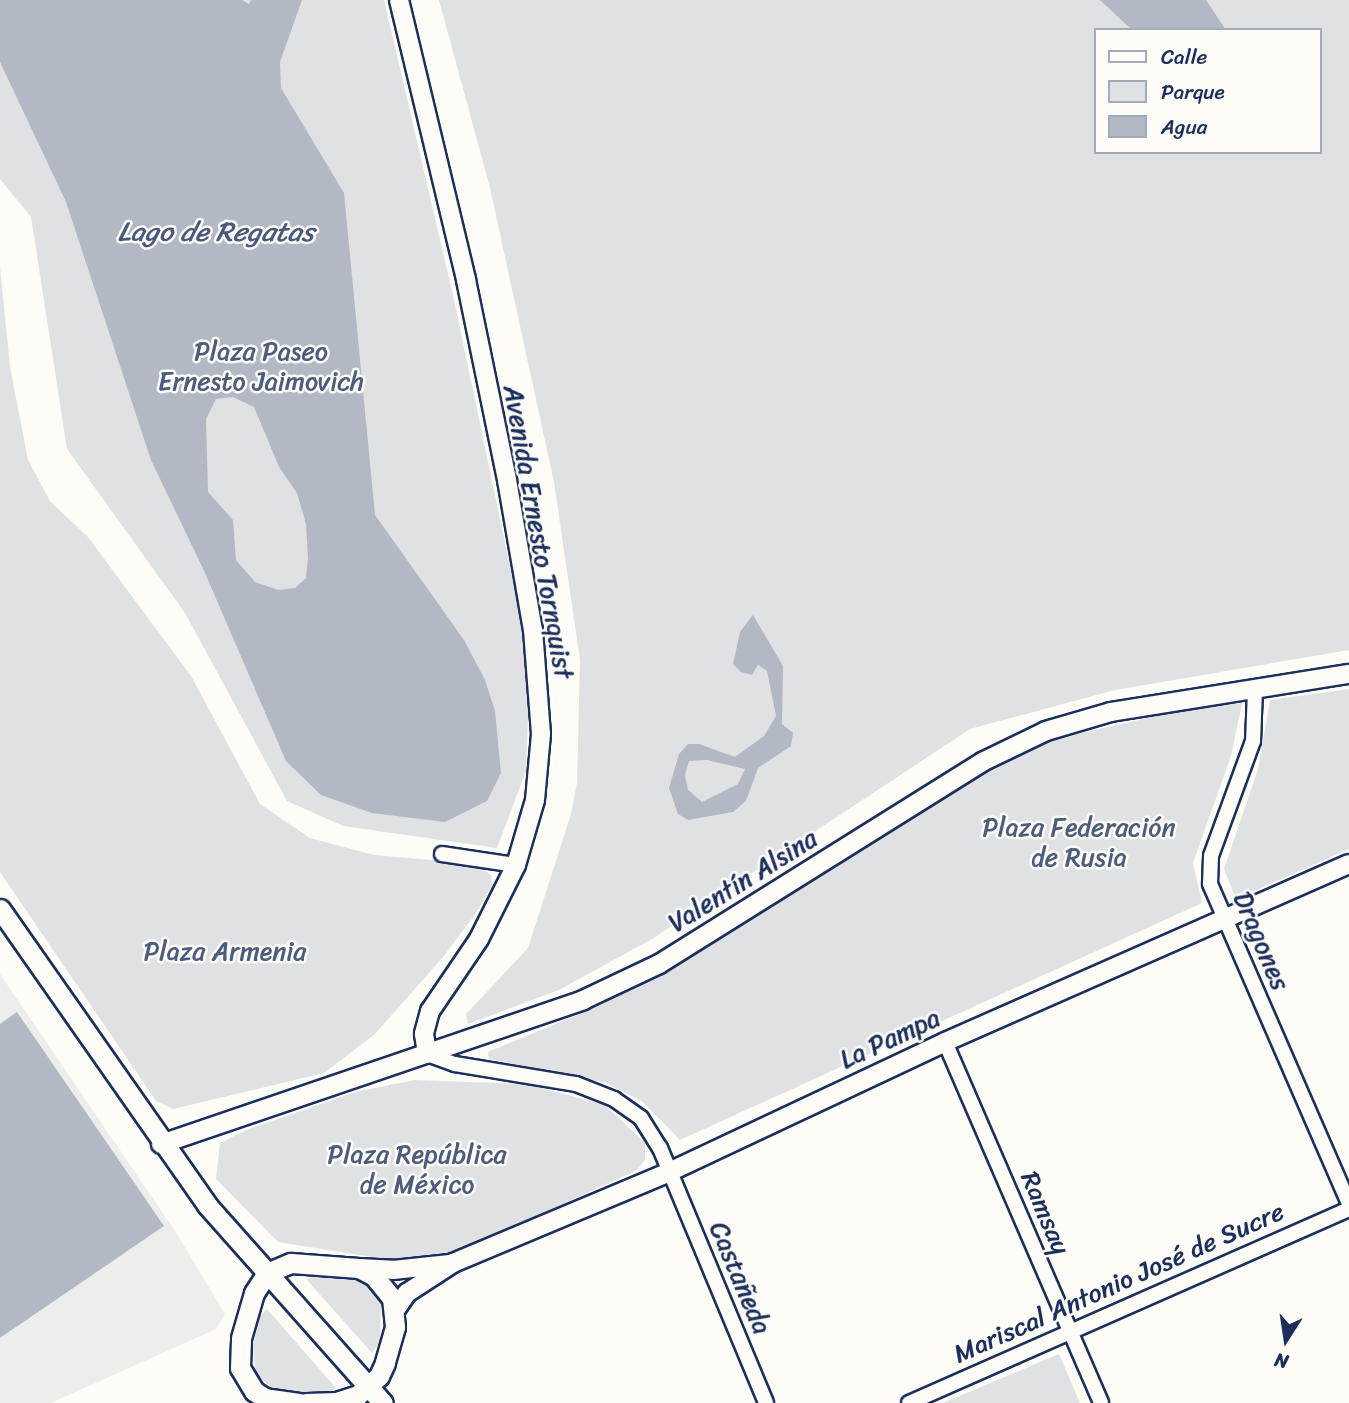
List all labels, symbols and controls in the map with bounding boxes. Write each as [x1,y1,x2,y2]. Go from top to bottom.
legend [1094,28,1321,154]
text: Calle [1161,38,1207,76]
text: Parque [1161,73,1225,111]
text: Agua [1161,108,1207,146]
water label: Lago de Regatas [118,215,314,249]
park label: Plaza Paseo Ernesto Jaimovich [158,336,364,398]
street label: Avenida Ernesto Tornquist [497,382,579,682]
park label: Plaza Federación de Rusia [982,812,1176,874]
street label: Valentín Alsina [662,823,824,939]
street label: Dragones [1226,887,1296,995]
park label: Plaza Armenia [143,936,307,968]
street label: La Pampa [835,1002,945,1076]
park label: Plaza República de México [327,1139,507,1200]
street label: Ramsay [1014,1167,1076,1259]
street label: Mariscal Antonio José de Sucre [948,1196,1290,1370]
street label: Castañeda [702,1217,778,1339]
north arrow [1251,1305,1321,1375]
text: N [1272,1344,1291,1379]

